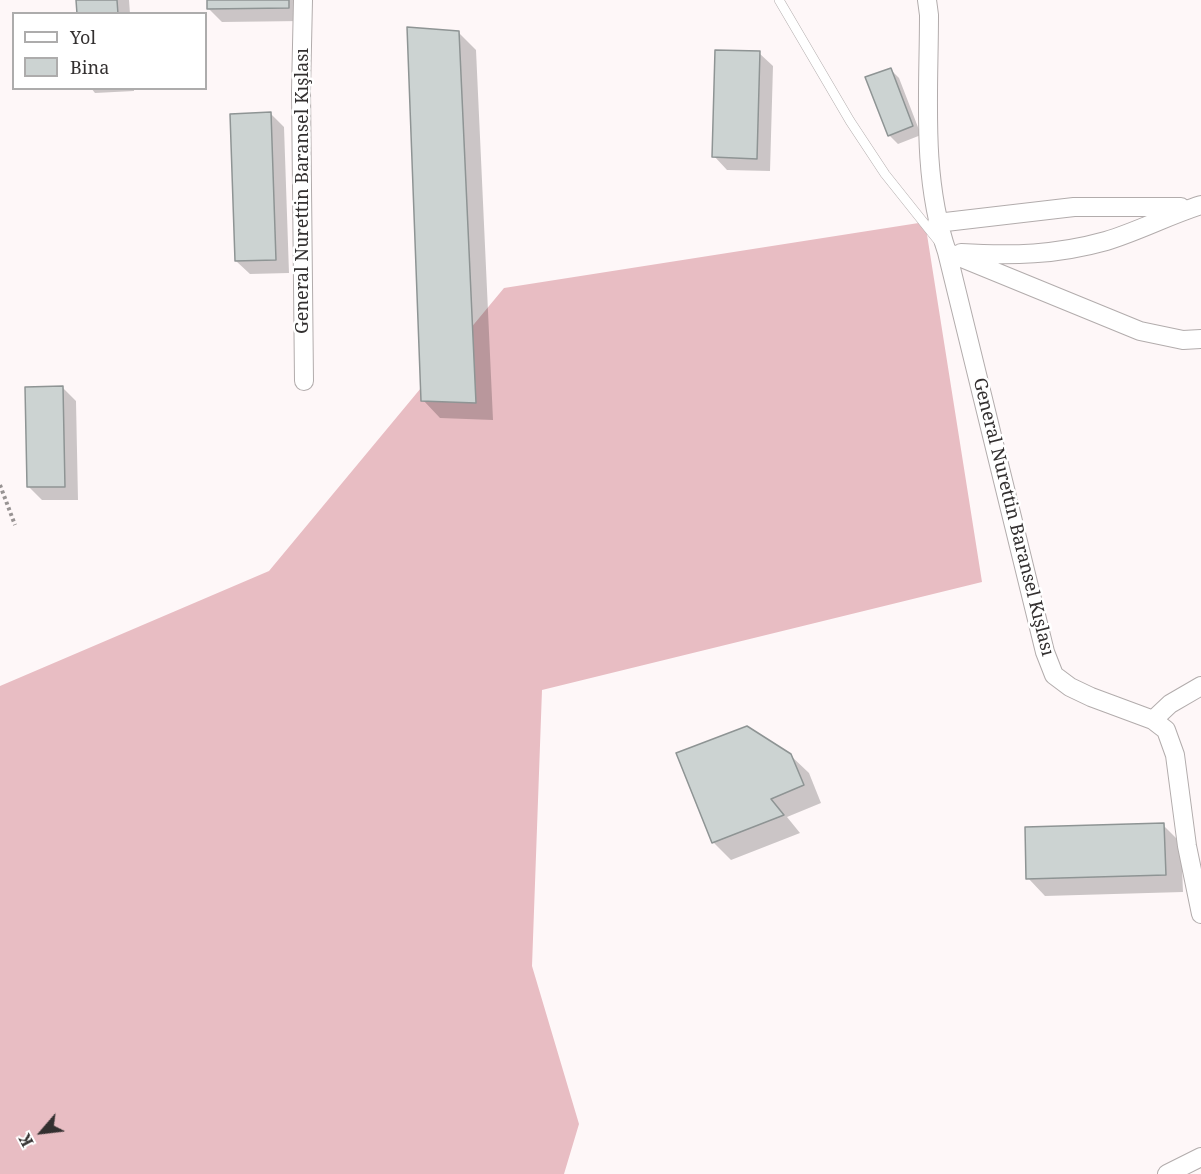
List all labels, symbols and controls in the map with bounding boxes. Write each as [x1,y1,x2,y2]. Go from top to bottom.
legend [12,12,207,90]
text: Yol [70,25,96,49]
street label: General Nurettin Baransel Kışlası [292,48,314,334]
text: Bina [70,55,109,79]
street label: General Nurettin Baransel Kışlası [968,376,1058,658]
north arrow [12,1102,72,1162]
text: K [14,1130,39,1151]

